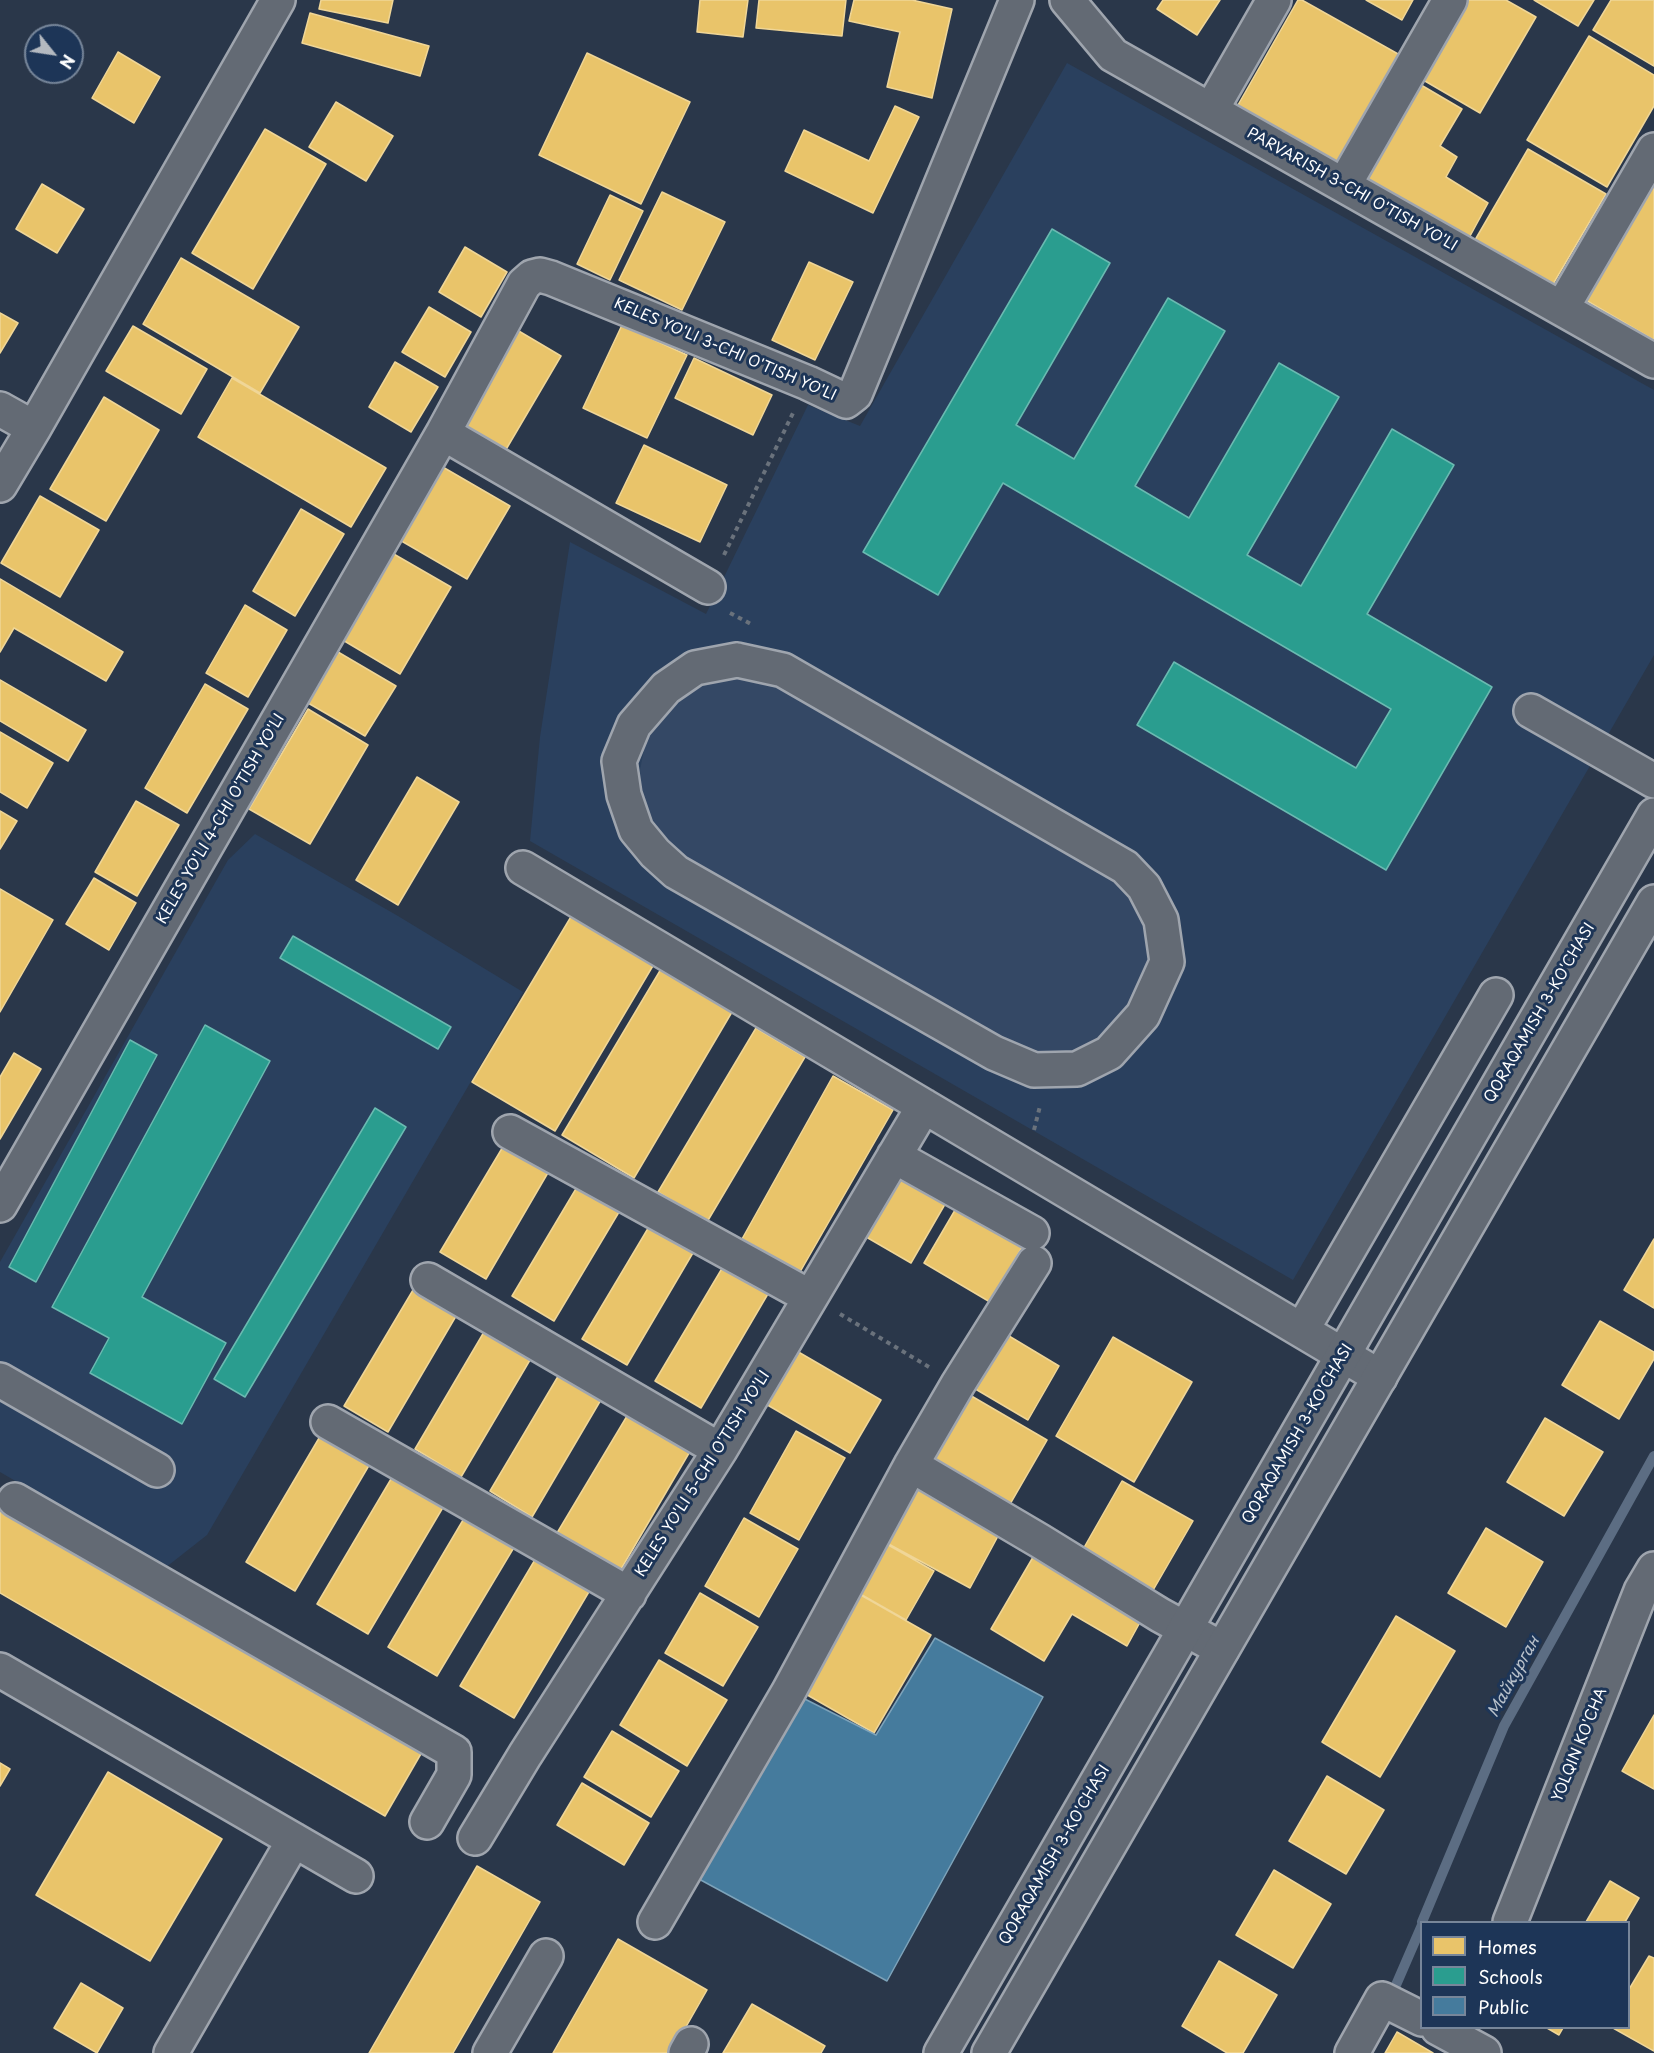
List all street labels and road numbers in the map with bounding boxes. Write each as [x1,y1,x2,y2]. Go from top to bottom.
street label: PARVARISH 3-CHI O'TISH YO'LI [1244,125,1460,255]
street label: KELES YO'LI 3-CHI O'TISH YO'LI [611,295,839,405]
street label: KELES YO'LI 4-CHI O'TISH YO'LI [153,711,289,927]
street label: QORAQAMISH 3-KO'CHASI [1481,920,1599,1106]
street label: QORAQAMISH 3-KO'CHASI [1239,1341,1357,1527]
street label: KELES YO'LI 5-CHI O'TISH YO'LI [632,1368,774,1580]
street label: YOLQIN KO'CHA [1549,1685,1611,1805]
street label: QORAQAMISH 3-KO'CHASI [996,1762,1114,1948]

